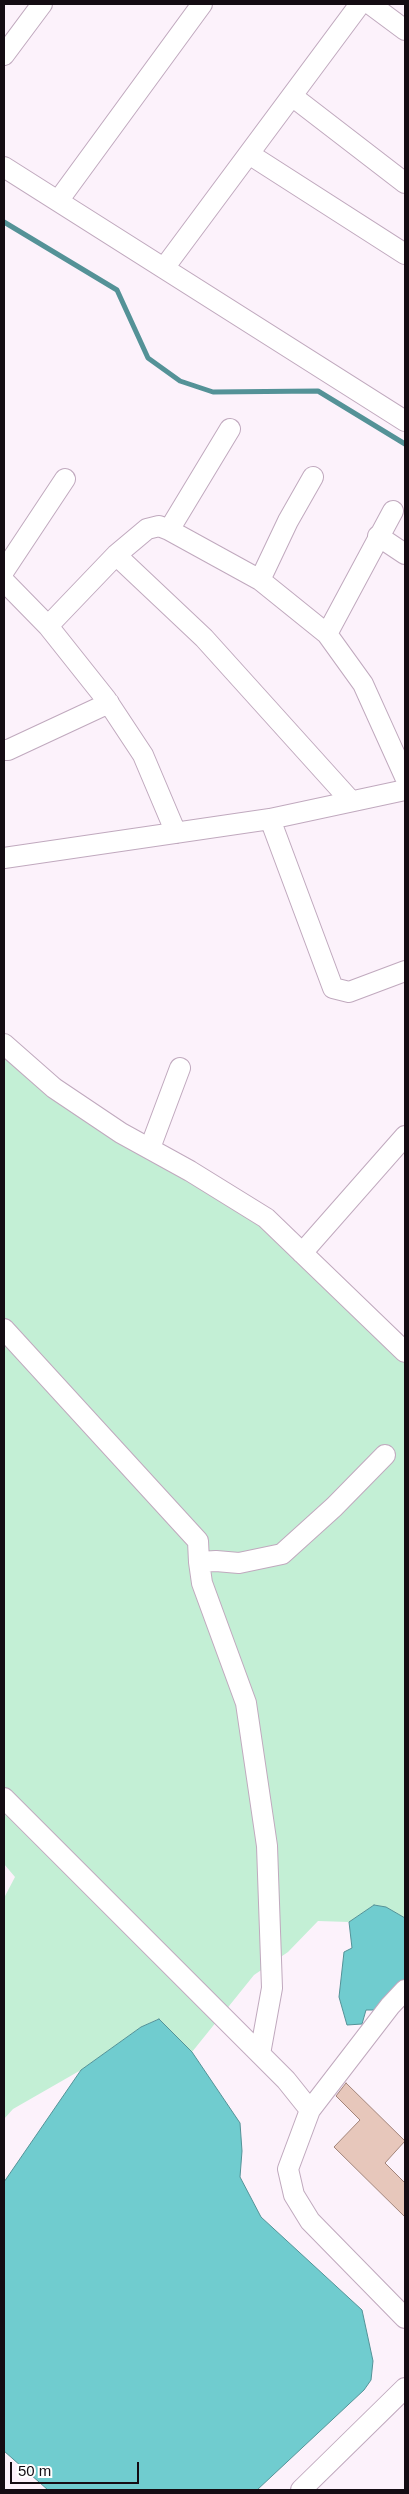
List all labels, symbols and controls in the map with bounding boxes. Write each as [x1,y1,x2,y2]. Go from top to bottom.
scale bar [12,2452,141,2484]
text: 50 m [18,2462,51,2479]

